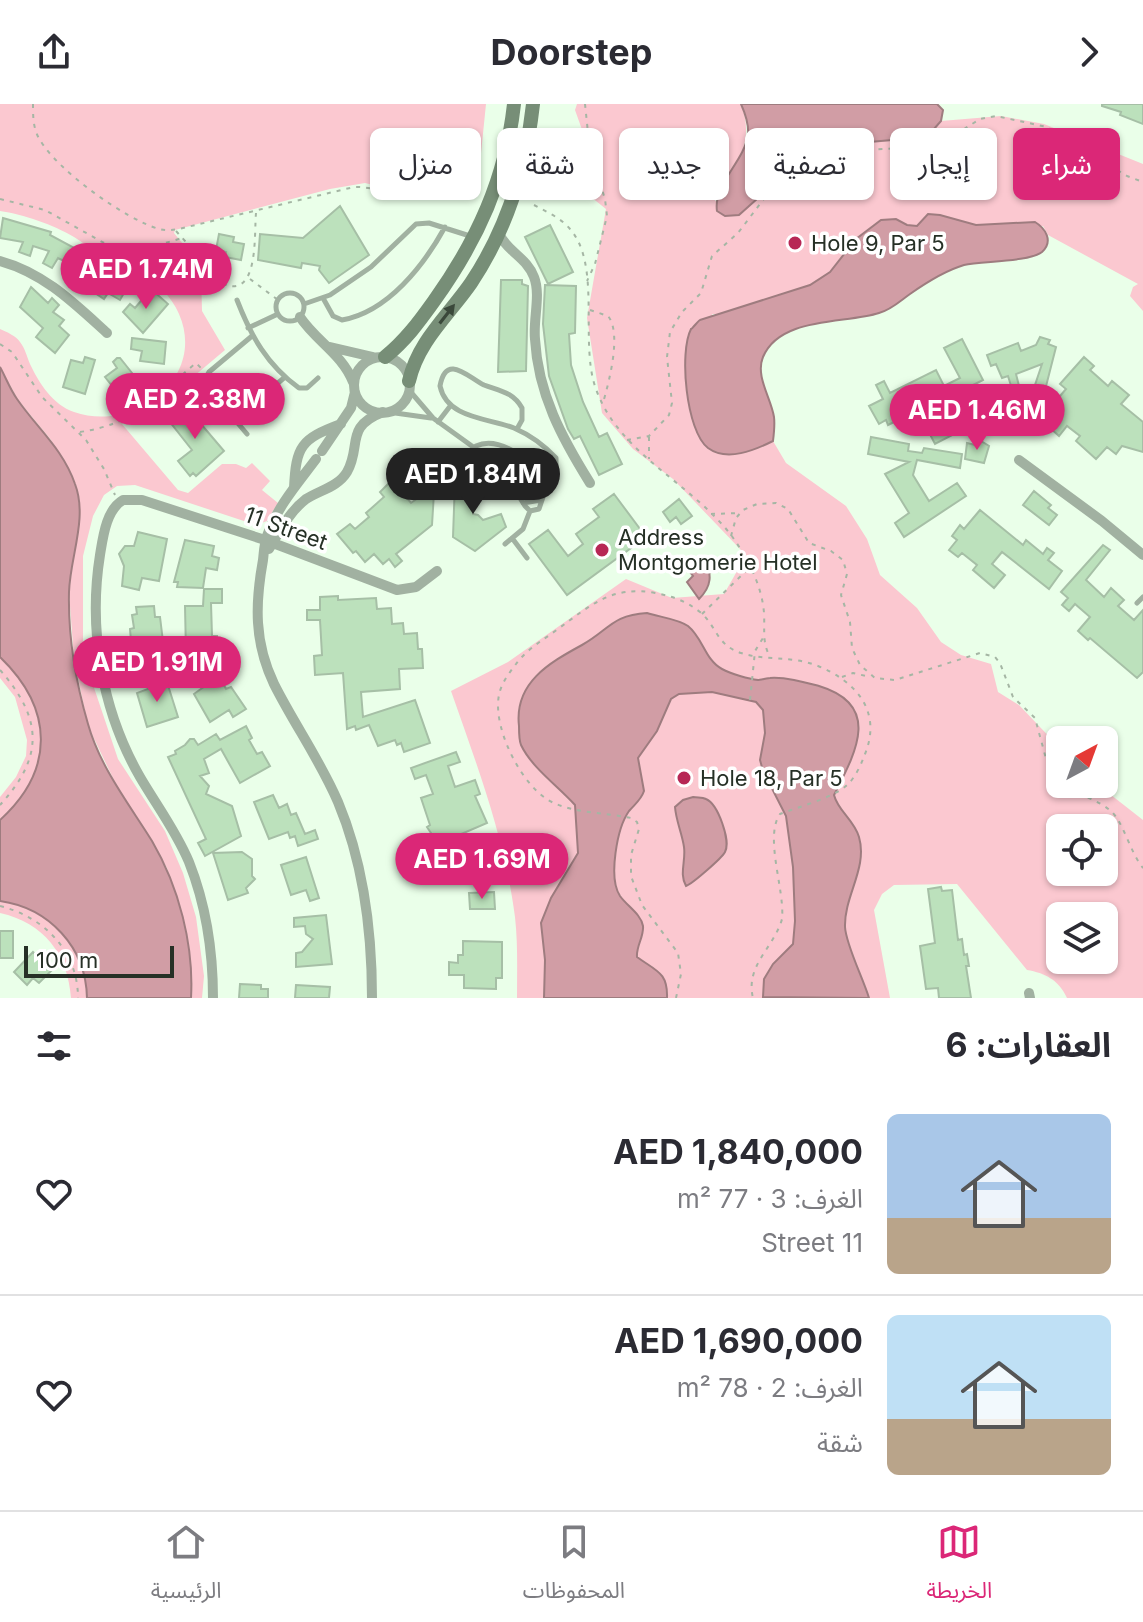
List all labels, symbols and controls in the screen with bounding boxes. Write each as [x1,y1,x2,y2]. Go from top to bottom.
icon: share [32,30,76,74]
text: Doorstep [491,30,652,74]
icon: forward [1067,30,1111,74]
chip: منزل [370,128,481,200]
chip: شقة [497,128,603,200]
chip: جديد [619,128,729,200]
chip: تصفية [745,128,874,200]
chip: إيجار [890,128,997,200]
chip: شراء [1013,128,1120,200]
place label: Hole 9, Par 5 [811,230,945,256]
marker: Hole 9, Par 5 [786,234,804,252]
pin: AED 1.74M [54,243,238,311]
text: AED 1.74M [79,253,213,284]
one-way arrow [438,303,454,324]
pin: AED 2.38M [103,373,287,441]
text: AED 2.38M [124,383,266,414]
pin: AED 1.46M [885,384,1069,452]
text: AED 1.46M [908,394,1046,425]
pin: AED 1.84M [381,448,565,516]
text: AED 1.84M [404,458,542,489]
street label: 11 Street [241,501,331,555]
place label: Address Montgomerie Hotel [618,524,817,575]
marker: Address Montgomerie Hotel [593,541,611,559]
pin: AED 1.91M [65,636,249,704]
text: AED 1.91M [91,646,223,677]
north arrow [1046,726,1118,798]
map controls [1046,726,1118,974]
place label: Hole 18, Par 5 [700,765,843,791]
marker: Hole 18, Par 5 [675,769,693,787]
button: locate [1046,814,1118,886]
pin: AED 1.69M [390,833,574,901]
text: AED 1.69M [413,843,551,874]
button: layers [1046,902,1118,974]
scale bar [24,942,174,978]
text: 100 m [36,947,98,973]
icon: filters [32,1024,76,1068]
text: العقارات: 6 [945,1024,1111,1065]
text: AED 1,840,000 [613,1131,863,1172]
icon: home [951,1146,1047,1242]
icon: heart [32,1172,76,1216]
text: الغرف: 3 · 77 m² [677,1183,863,1214]
text: 11 Street [761,1227,863,1258]
text: AED 1,690,000 [614,1320,863,1361]
icon: home [951,1347,1047,1443]
text: الغرف: 2 · 78 m² [677,1372,863,1403]
icon: heart [32,1373,76,1417]
text: شقة [817,1427,863,1458]
tab: الرئيسية [151,1520,221,1614]
tab: المحفوظات [523,1520,625,1614]
tab: الخريطة [926,1520,992,1614]

